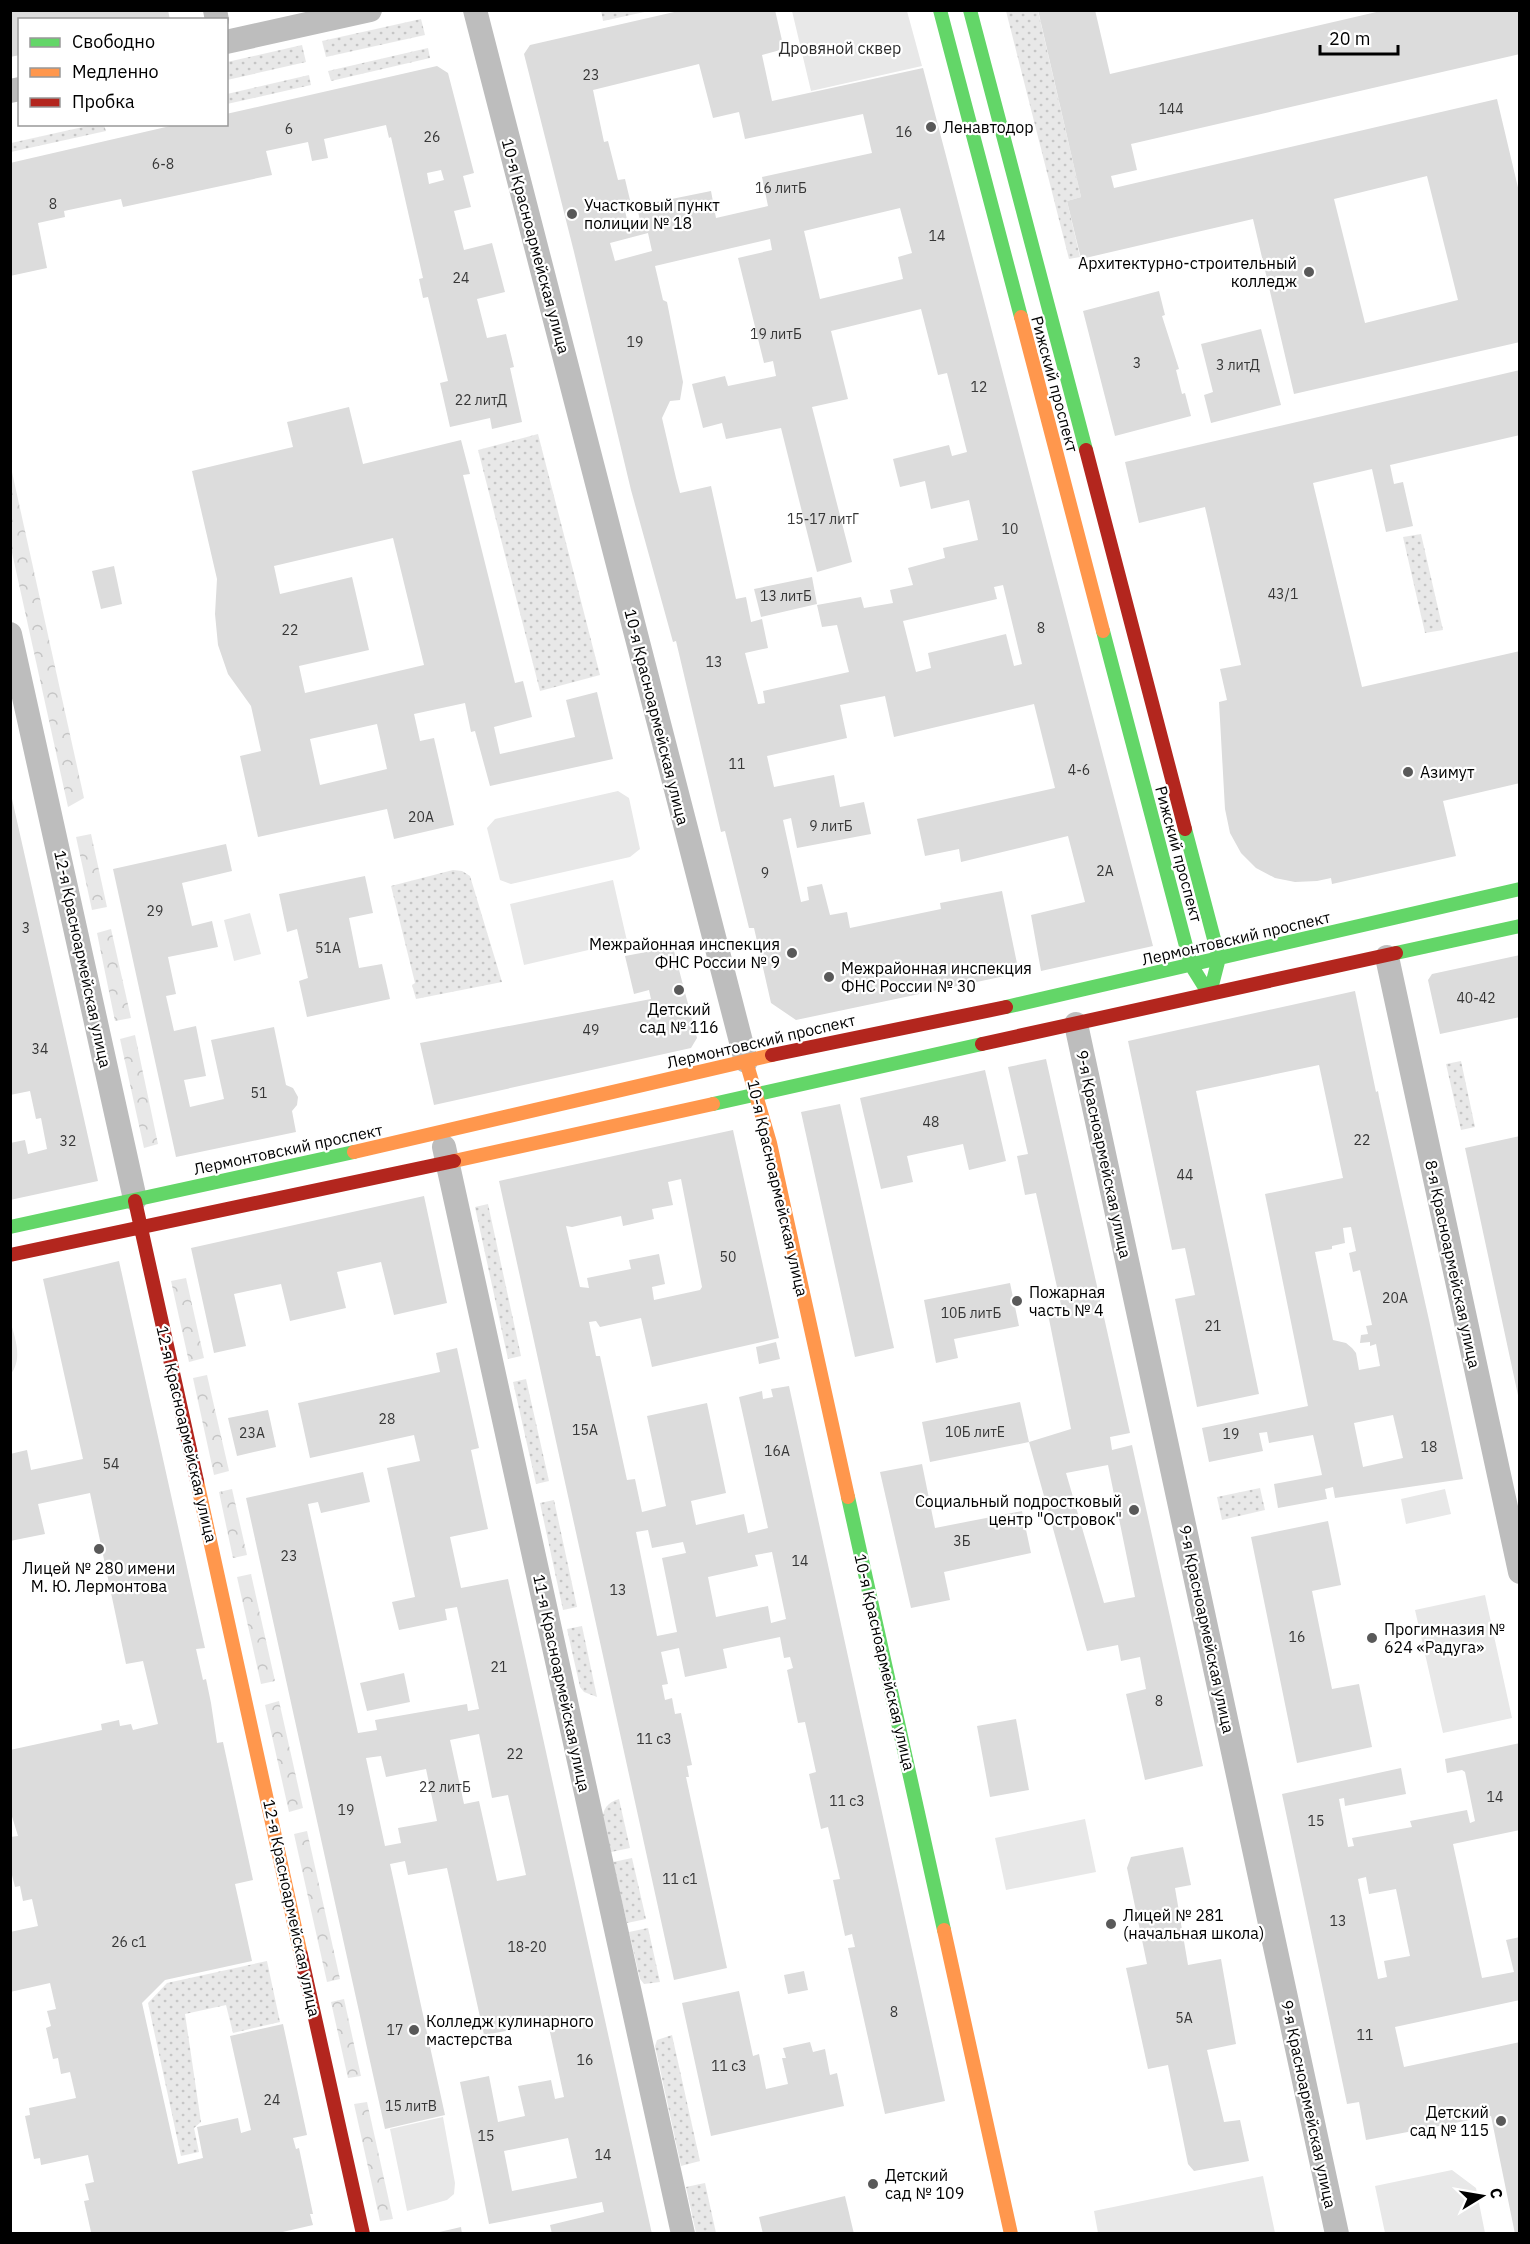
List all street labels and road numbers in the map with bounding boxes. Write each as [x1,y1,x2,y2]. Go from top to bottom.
street label: 10-я Красноармейская улица [498,136,574,356]
street label: Рижский проспект [1027,314,1083,455]
street label: 10-я Красноармейская улица [620,607,694,827]
street label: Рижский проспект [1151,784,1207,925]
street label: 12-я Красноармейская улица [50,848,116,1070]
street label: Лермонтовский проспект [1140,906,1333,969]
street label: Лермонтовский проспект [665,1009,858,1072]
street label: 9-я Красноармейская улица [1072,1048,1136,1260]
street label: 10-я Красноармейская улица [743,1078,813,1299]
street label: Лермонтовский проспект [192,1119,385,1179]
street label: 8-я Красноармейская улица [1421,1158,1485,1370]
street label: 12-я Красноармейская улица [152,1324,222,1545]
street label: 9-я Красноармейская улица [1175,1523,1239,1735]
street label: 10-я Красноармейская улица [850,1552,920,1773]
street label: 11-я Красноармейская улица [529,1572,595,1794]
street label: 12-я Красноармейская улица [259,1797,325,2019]
street label: 9-я Красноармейская улица [1277,1998,1341,2210]

